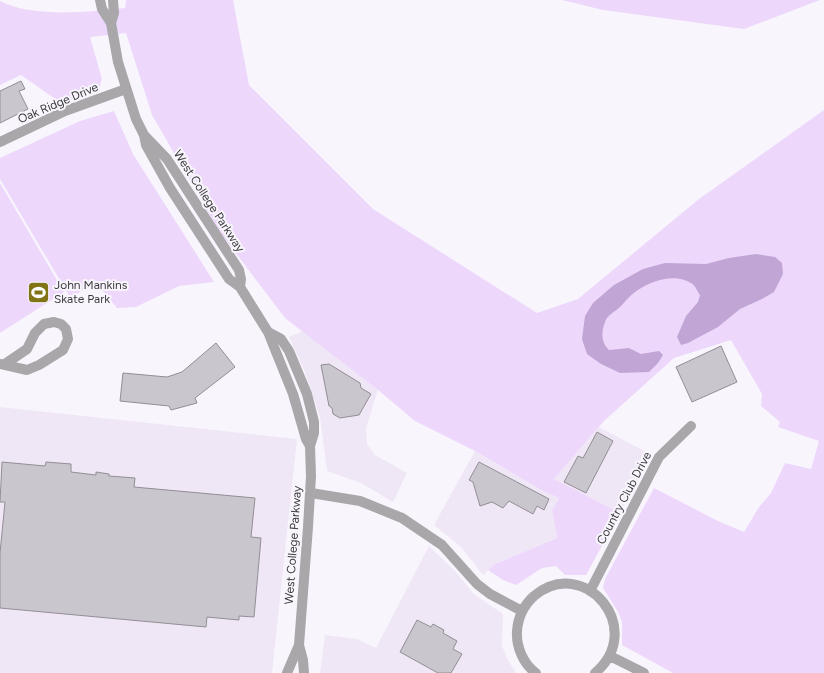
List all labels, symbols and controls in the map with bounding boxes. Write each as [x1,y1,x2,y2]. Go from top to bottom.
street label: Oak Ridge Drive [16,80,101,126]
street label: West College Parkway [171,147,248,255]
place label: John Mankins Skate Park [54,278,128,306]
sports icon: John Mankins Skate Park [26,279,52,305]
street label: Country Club Drive [594,449,654,547]
street label: West College Parkway [282,484,304,605]

